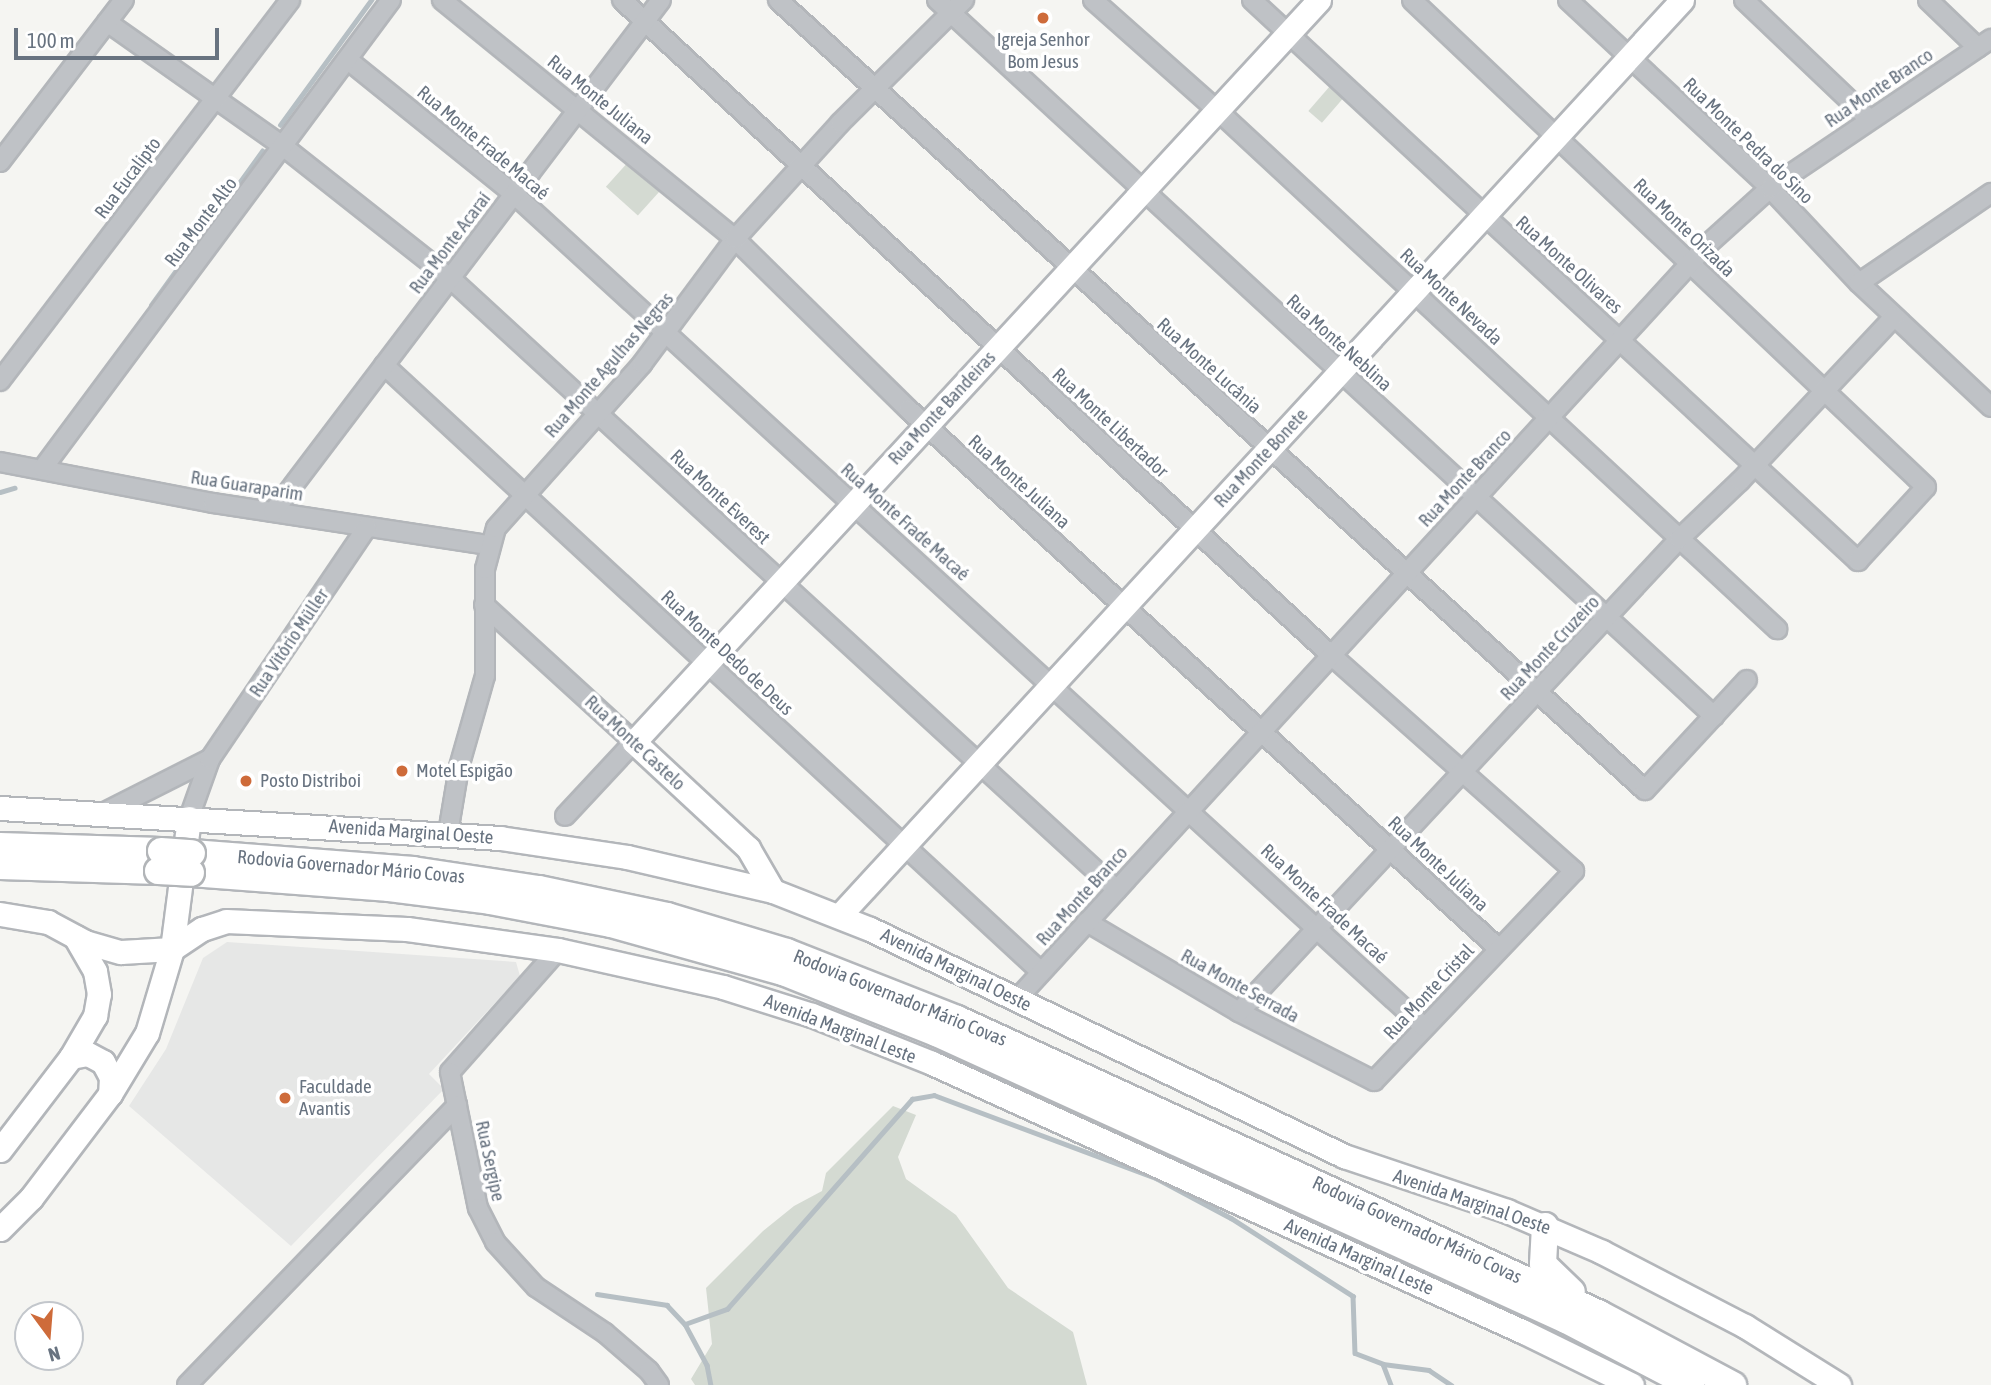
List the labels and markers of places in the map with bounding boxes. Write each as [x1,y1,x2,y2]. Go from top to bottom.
marker: Igreja Senhor Bom Jesus [1035,10,1051,26]
place label: Igreja Senhor Bom Jesus [997,29,1089,73]
place label: Motel Espigão [416,760,513,782]
marker: Motel Espigão [394,763,410,779]
place label: Posto Distriboi [260,770,361,792]
marker: Posto Distriboi [238,773,254,789]
place label: Faculdade Avantis [299,1076,372,1120]
marker: Faculdade Avantis [277,1090,293,1106]

